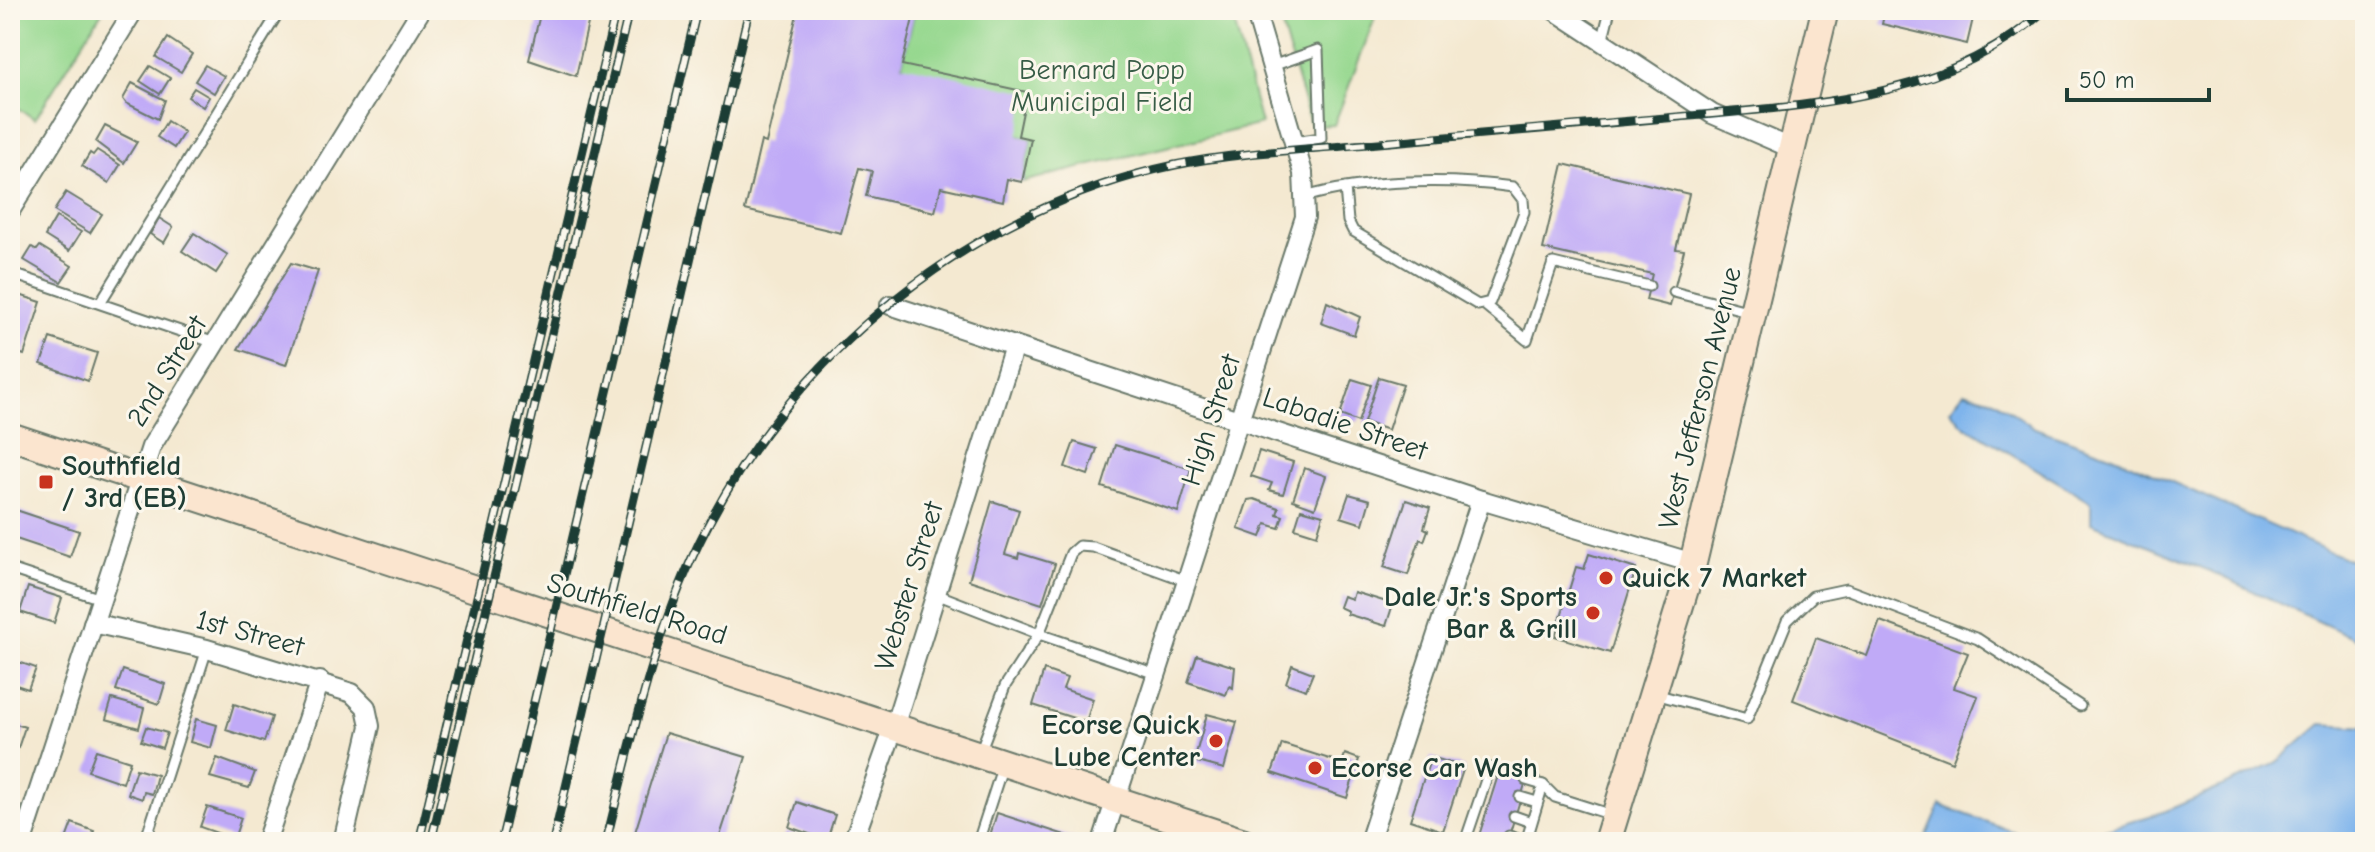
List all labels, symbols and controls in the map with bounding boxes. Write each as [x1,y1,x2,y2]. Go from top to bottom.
scale bar [2067,52,2209,102]
park label: Bernard Popp Municipal Field [1011,54,1193,118]
text: 50 m [2079,66,2135,94]
street label: West Jefferson Avenue [1652,264,1748,532]
street label: 2nd Street [120,309,214,432]
street label: High Street [1175,349,1248,490]
street label: Labadie Street [1258,381,1433,467]
place label: Southfield / 3rd (EB) [62,450,187,514]
marker: Southfield / 3rd (EB) [37,473,55,491]
street label: Webster Street [868,497,950,674]
place label: Quick 7 Market [1622,562,1807,594]
street label: Southfield Road [543,566,731,652]
marker: Quick 7 Market [1597,569,1615,587]
place label: Dale Jr.'s Sports Bar & Grill [1384,581,1577,645]
street label: 1st Street [193,603,308,663]
marker: Dale Jr.'s Sports Bar & Grill [1584,604,1602,622]
place label: Ecorse Quick Lube Center [1041,709,1201,773]
marker: Ecorse Quick Lube Center [1207,732,1225,750]
place label: Ecorse Car Wash [1331,752,1538,784]
marker: Ecorse Car Wash [1306,759,1324,777]

